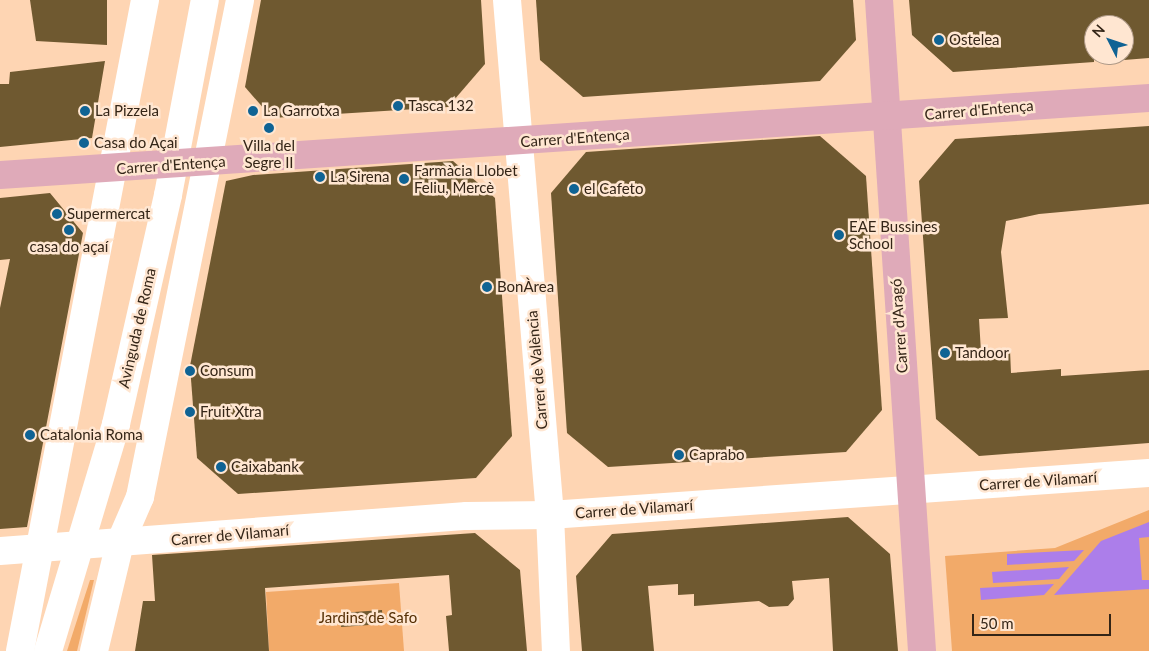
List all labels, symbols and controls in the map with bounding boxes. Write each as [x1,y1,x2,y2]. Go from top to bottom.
north arrow [1084,15,1134,65]
text: N [1088,21,1108,40]
place label: Ostelea [949,31,1000,49]
marker: Ostelea [933,34,945,46]
street label: Carrer d'Entença [924,96,1034,124]
place label: Tasca 132 [408,97,474,115]
marker: Tasca 132 [392,100,404,112]
place label: La Pizzela [95,102,159,120]
place label: La Garrotxa [263,102,340,120]
marker: La Pizzela [79,105,91,117]
marker: La Garrotxa [247,105,259,117]
marker: Villa del Segre II [263,122,275,134]
street label: Carrer d'Entença [520,125,630,151]
place label: Casa do Açai [94,134,178,152]
place label: Villa del Segre II [243,136,295,171]
marker: Casa do Açai [78,137,90,149]
street label: Carrer d'Entença [116,152,226,178]
place label: Farmàcia Llobet Feliu, Mercè [414,161,518,196]
place label: La Sirena [330,168,390,186]
marker: La Sirena [314,171,326,183]
marker: Farmàcia Llobet Feliu, Mercè [398,173,410,185]
place label: el Cafeto [584,180,643,198]
marker: el Cafeto [568,183,580,195]
place label: Supermercat [67,205,150,223]
marker: Supermercat [51,208,63,220]
place label: EAE Bussines School [849,217,938,252]
marker: casa do açaí [63,224,75,236]
marker: EAE Bussines School [833,229,845,241]
place label: casa do açaí [30,238,108,256]
street label: Avinguda de Roma [114,266,160,390]
place label: BonÀrea [497,278,554,296]
street label: Carrer d'Aragó [887,278,911,374]
marker: BonÀrea [481,281,493,293]
street label: Carrer de València [523,309,551,431]
place label: Tandoor [955,344,1009,362]
marker: Tandoor [939,347,951,359]
place label: Consum [200,362,254,380]
marker: Consum [184,365,196,377]
place label: Fruit Xtra [200,403,262,421]
marker: Fruit Xtra [184,406,196,418]
place label: Catalonia Roma [40,426,143,444]
marker: Catalonia Roma [24,429,36,441]
place label: Caprabo [689,446,745,464]
marker: Caprabo [673,449,685,461]
place label: Caixabank [231,458,299,476]
marker: Caixabank [215,461,227,473]
street label: Carrer de Vilamarí [978,468,1098,494]
street label: Carrer de Vilamarí [574,496,694,522]
street label: Carrer de Vilamarí [170,521,290,549]
scale bar [974,604,1113,636]
park label: Jardins de Safo [319,609,417,627]
text: 50 m [980,614,1014,632]

